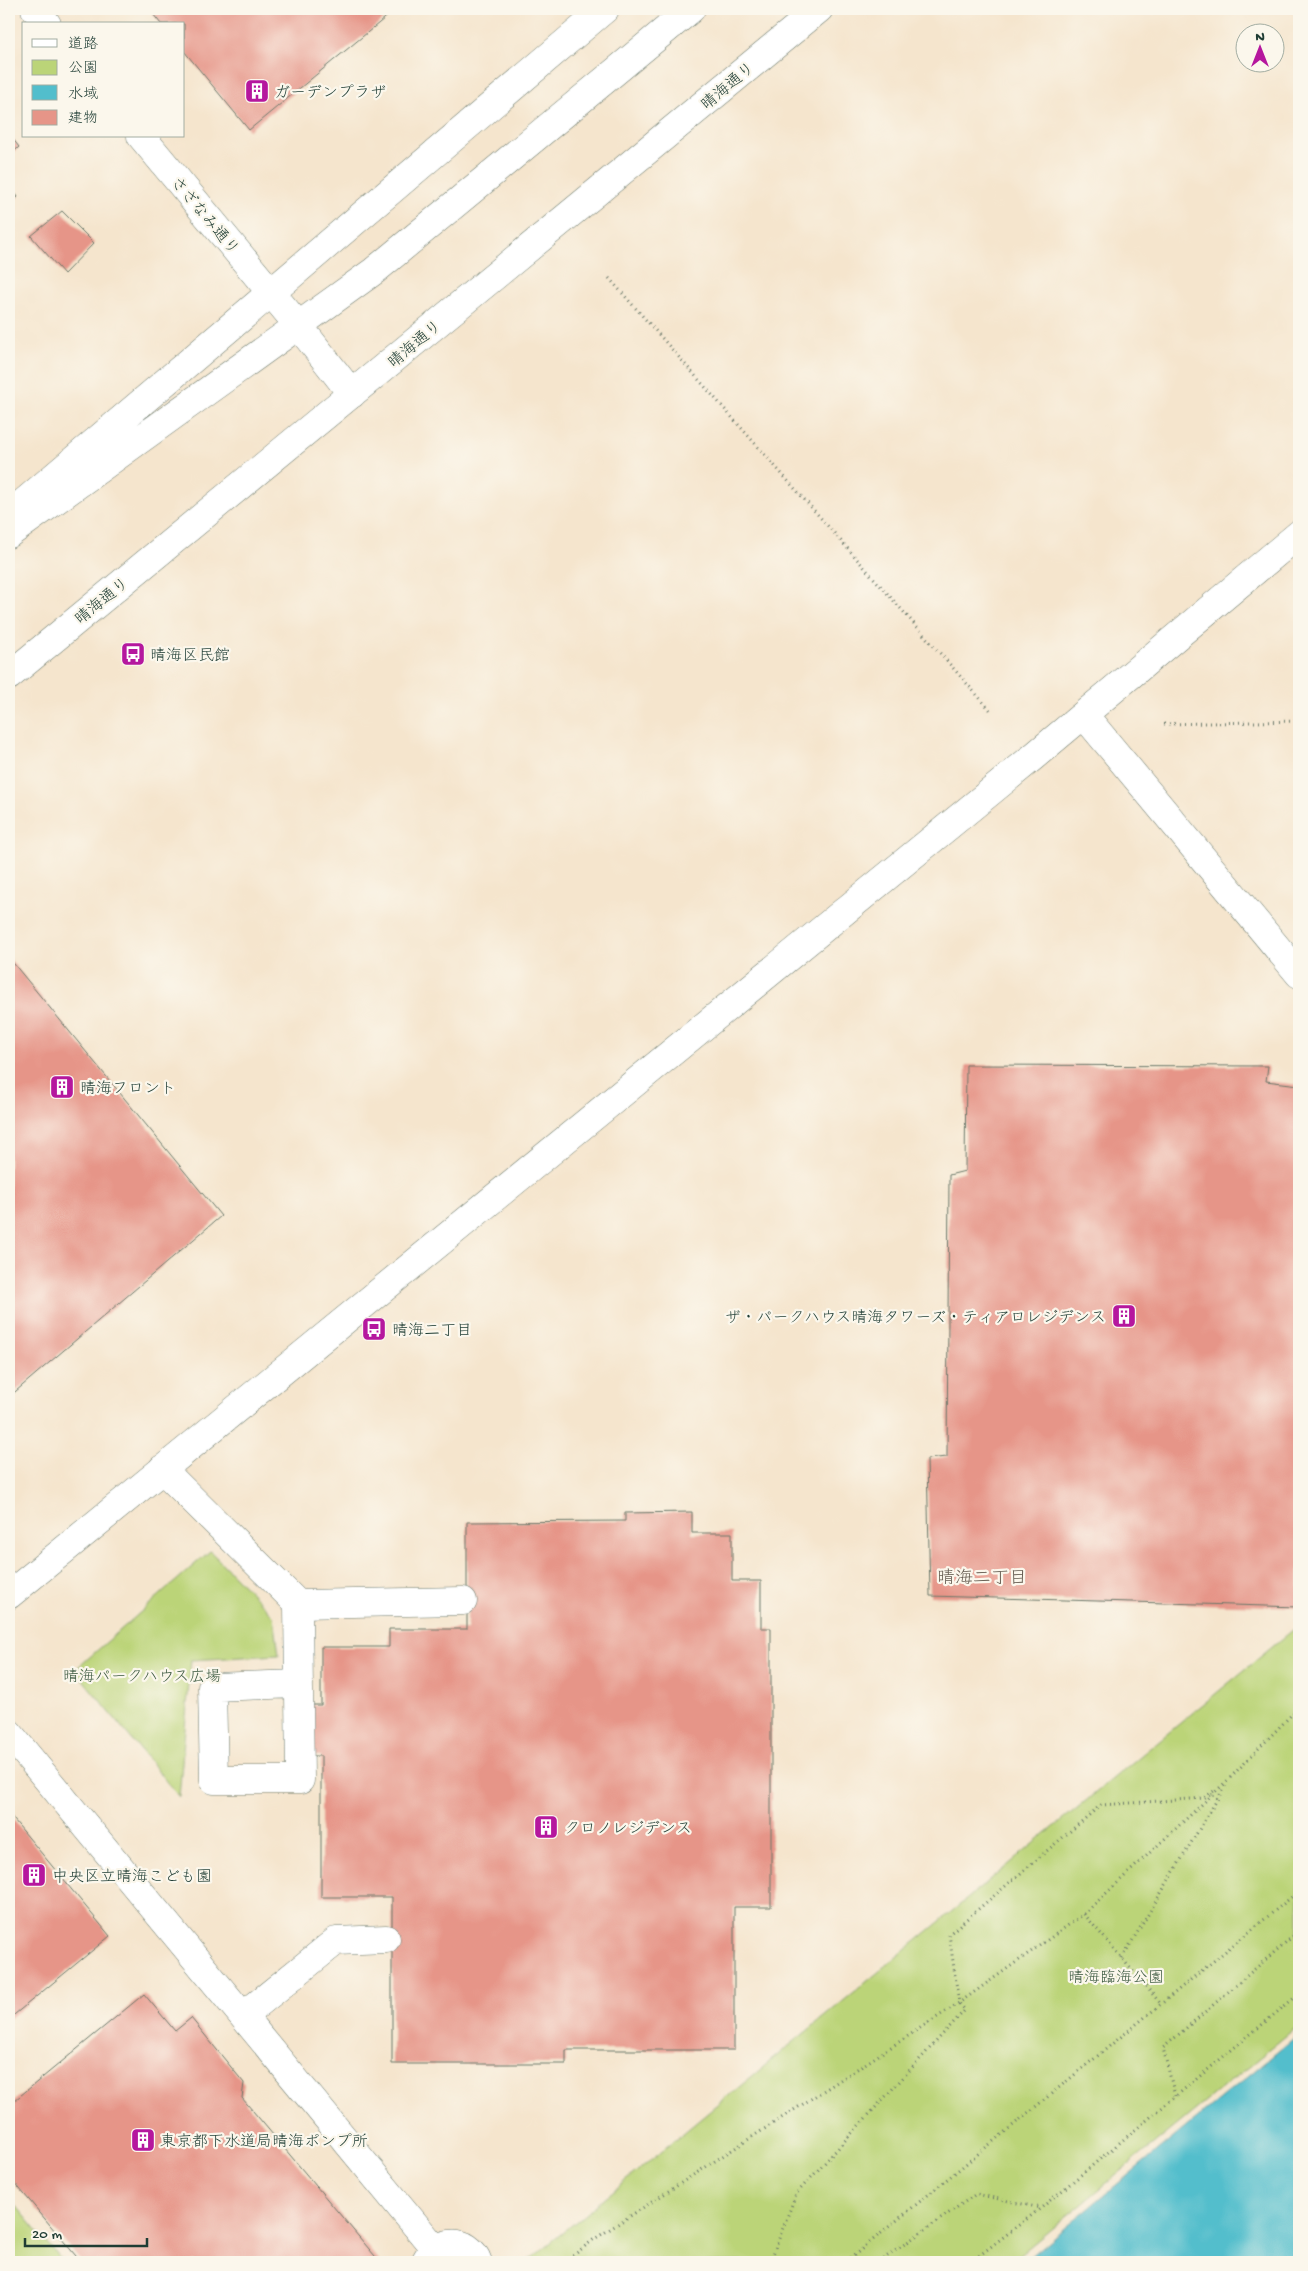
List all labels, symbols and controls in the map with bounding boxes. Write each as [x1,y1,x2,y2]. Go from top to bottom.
legend [22,22,185,138]
north arrow [1236,22,1286,72]
text: N [1255,29,1265,46]
text: 道路 [68,36,98,54]
street label: 晴海通り [697,58,760,116]
text: 公園 [68,60,98,78]
building icon: ガーデンプラザ [244,78,270,104]
place label: ガーデンプラザ [274,84,386,104]
text: 水域 [68,85,98,104]
text: 建物 [68,110,98,128]
street label: さざなみ通り [165,174,242,260]
street label: 晴海通り [384,316,447,374]
street label: 晴海通り [71,574,134,630]
bus stop icon: 晴海区民館 [120,641,146,667]
place label: 晴海区民館 [150,646,230,667]
building icon: 晴海フロント [49,1074,75,1100]
place label: 晴海フロント [80,1079,176,1100]
building icon: ザ・パークハウス晴海タワーズ・ティアロレジデンス [1111,1303,1137,1329]
place label: ザ・パークハウス晴海タワーズ・ティアロレジデンス [725,1308,1106,1329]
bus stop icon: 晴海二丁目 [361,1316,387,1342]
place label: 晴海二丁目 [392,1321,472,1342]
district label: 晴海二丁目 [937,1568,1027,1590]
park label: 晴海パークハウス広場 [63,1667,221,1688]
building icon: クロノレジデンス [533,1814,559,1840]
place label: クロノレジデンス [564,1820,692,1840]
building icon: 中央区立晴海こども園 [21,1862,47,1888]
place label: 中央区立晴海こども園 [52,1867,212,1888]
park label: 晴海臨海公園 [1068,1968,1164,1989]
building icon: 東京都下水道局晴海ポンプ所 [130,2127,156,2153]
place label: 東京都下水道局晴海ポンプ所 [160,2132,368,2153]
scale bar [25,2216,148,2248]
text: 20 m [32,2226,62,2244]

